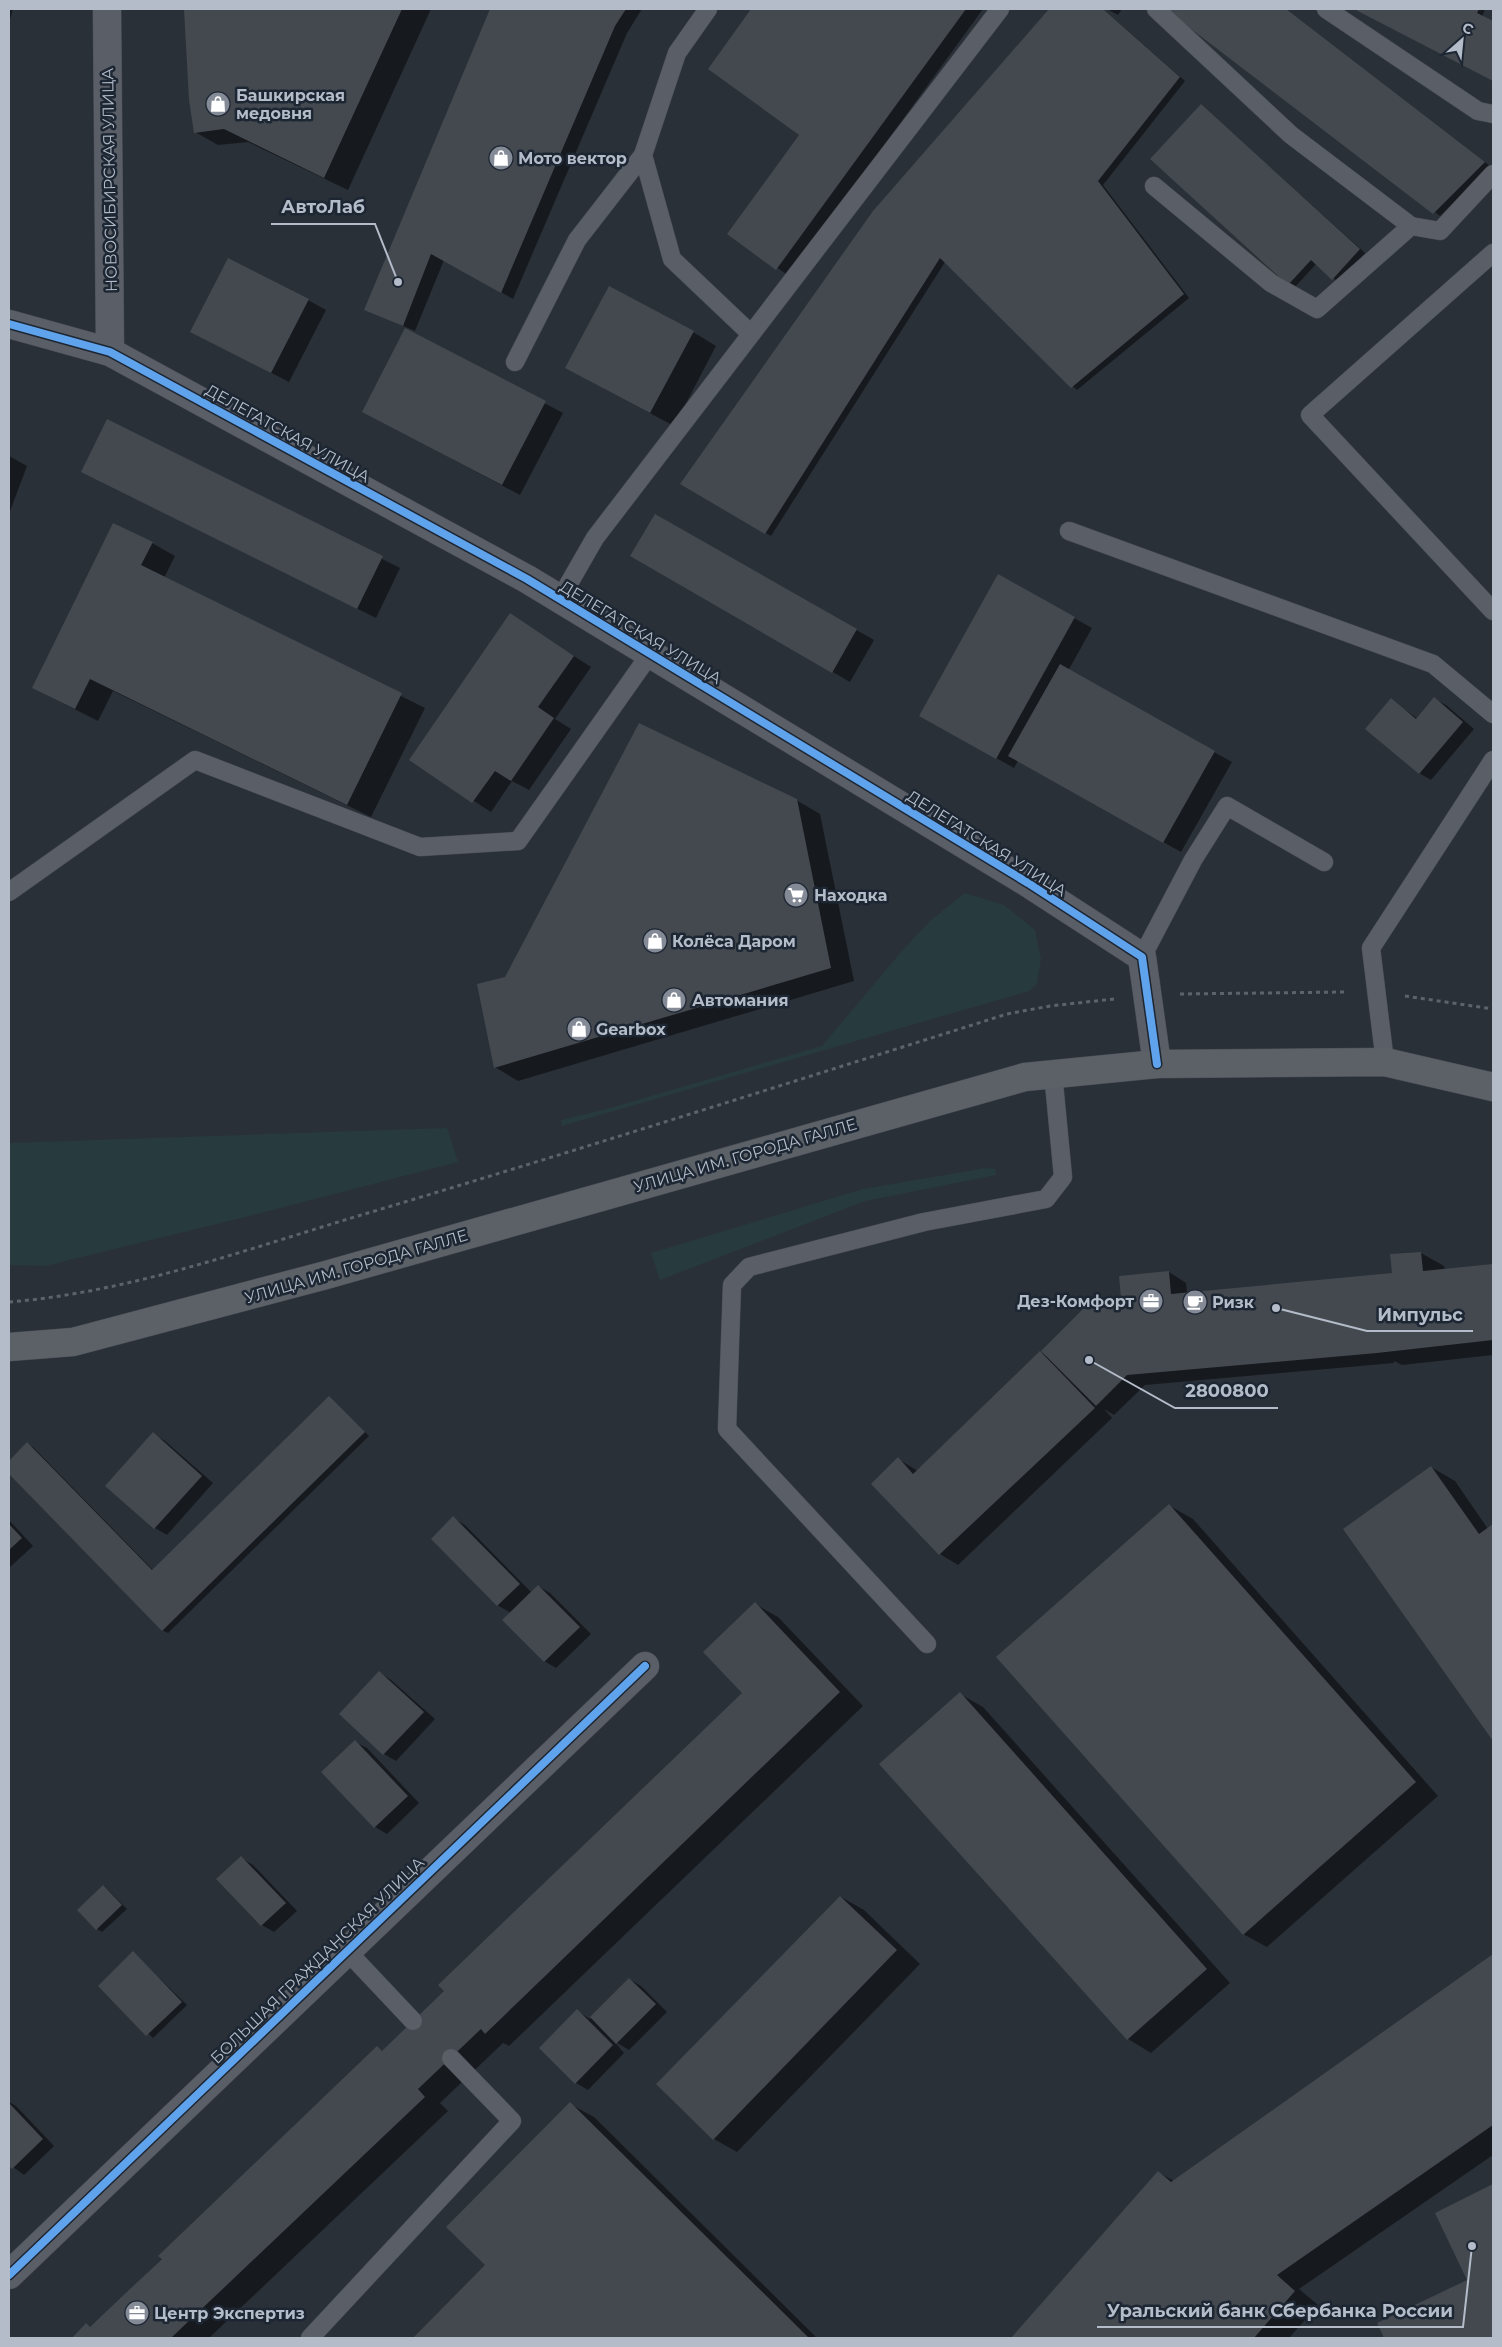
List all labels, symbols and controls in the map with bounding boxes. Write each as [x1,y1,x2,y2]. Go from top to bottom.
north arrow [1437,15,1487,65]
text: С [1459,18,1477,39]
street label: НОВОСИБИРСКАЯ УЛИЦА [98,68,121,292]
place label: Башкирская медовня [236,86,345,123]
shop icon: Башкирская медовня [205,91,231,117]
shop icon: Мото вектор [488,145,514,171]
place label: Мото вектор [518,149,627,168]
callout: АвтоЛаб [271,191,375,224]
text: АвтоЛаб [281,196,365,218]
street label: ДЕЛЕГАТСКАЯ УЛИЦА [202,380,373,487]
street label: ДЕЛЕГАТСКАЯ УЛИЦА [557,577,725,688]
street label: ДЕЛЕГАТСКАЯ УЛИЦА [903,786,1070,901]
supermarket icon: Находка [783,882,809,908]
place label: Находка [814,886,887,905]
shop icon: Колёса Даром [642,928,668,954]
place label: Колёса Даром [672,932,796,951]
shop icon: Автомания [661,987,687,1013]
place label: Автомания [692,991,789,1010]
shop icon: Gearbox [566,1016,592,1042]
place label: Gearbox [596,1020,666,1039]
street label: УЛИЦА ИМ. ГОРОДА ГАЛЛЕ [632,1115,859,1196]
street label: УЛИЦА ИМ. ГОРОДА ГАЛЛЕ [243,1226,470,1307]
office icon: Дез‑Комфорт [1138,1288,1164,1314]
cafe icon: Ризк [1182,1289,1208,1315]
place label: Дез‑Комфорт [1017,1292,1134,1311]
place label: Ризк [1212,1293,1255,1312]
callout: Импульс [1367,1298,1473,1331]
text: Импульс [1377,1304,1463,1326]
callout: 2800800 [1175,1375,1278,1408]
text: 2800800 [1185,1380,1269,1402]
street label: БОЛЬШАЯ ГРАЖДАНСКАЯ УЛИЦА [207,1853,428,2068]
callout: Уральский банк Сбербанка России [1097,2294,1463,2327]
office icon: Центр Экспертиз [124,2300,150,2326]
text: Уральский банк Сбербанка России [1107,2300,1453,2322]
place label: Центр Экспертиз [154,2304,305,2323]

